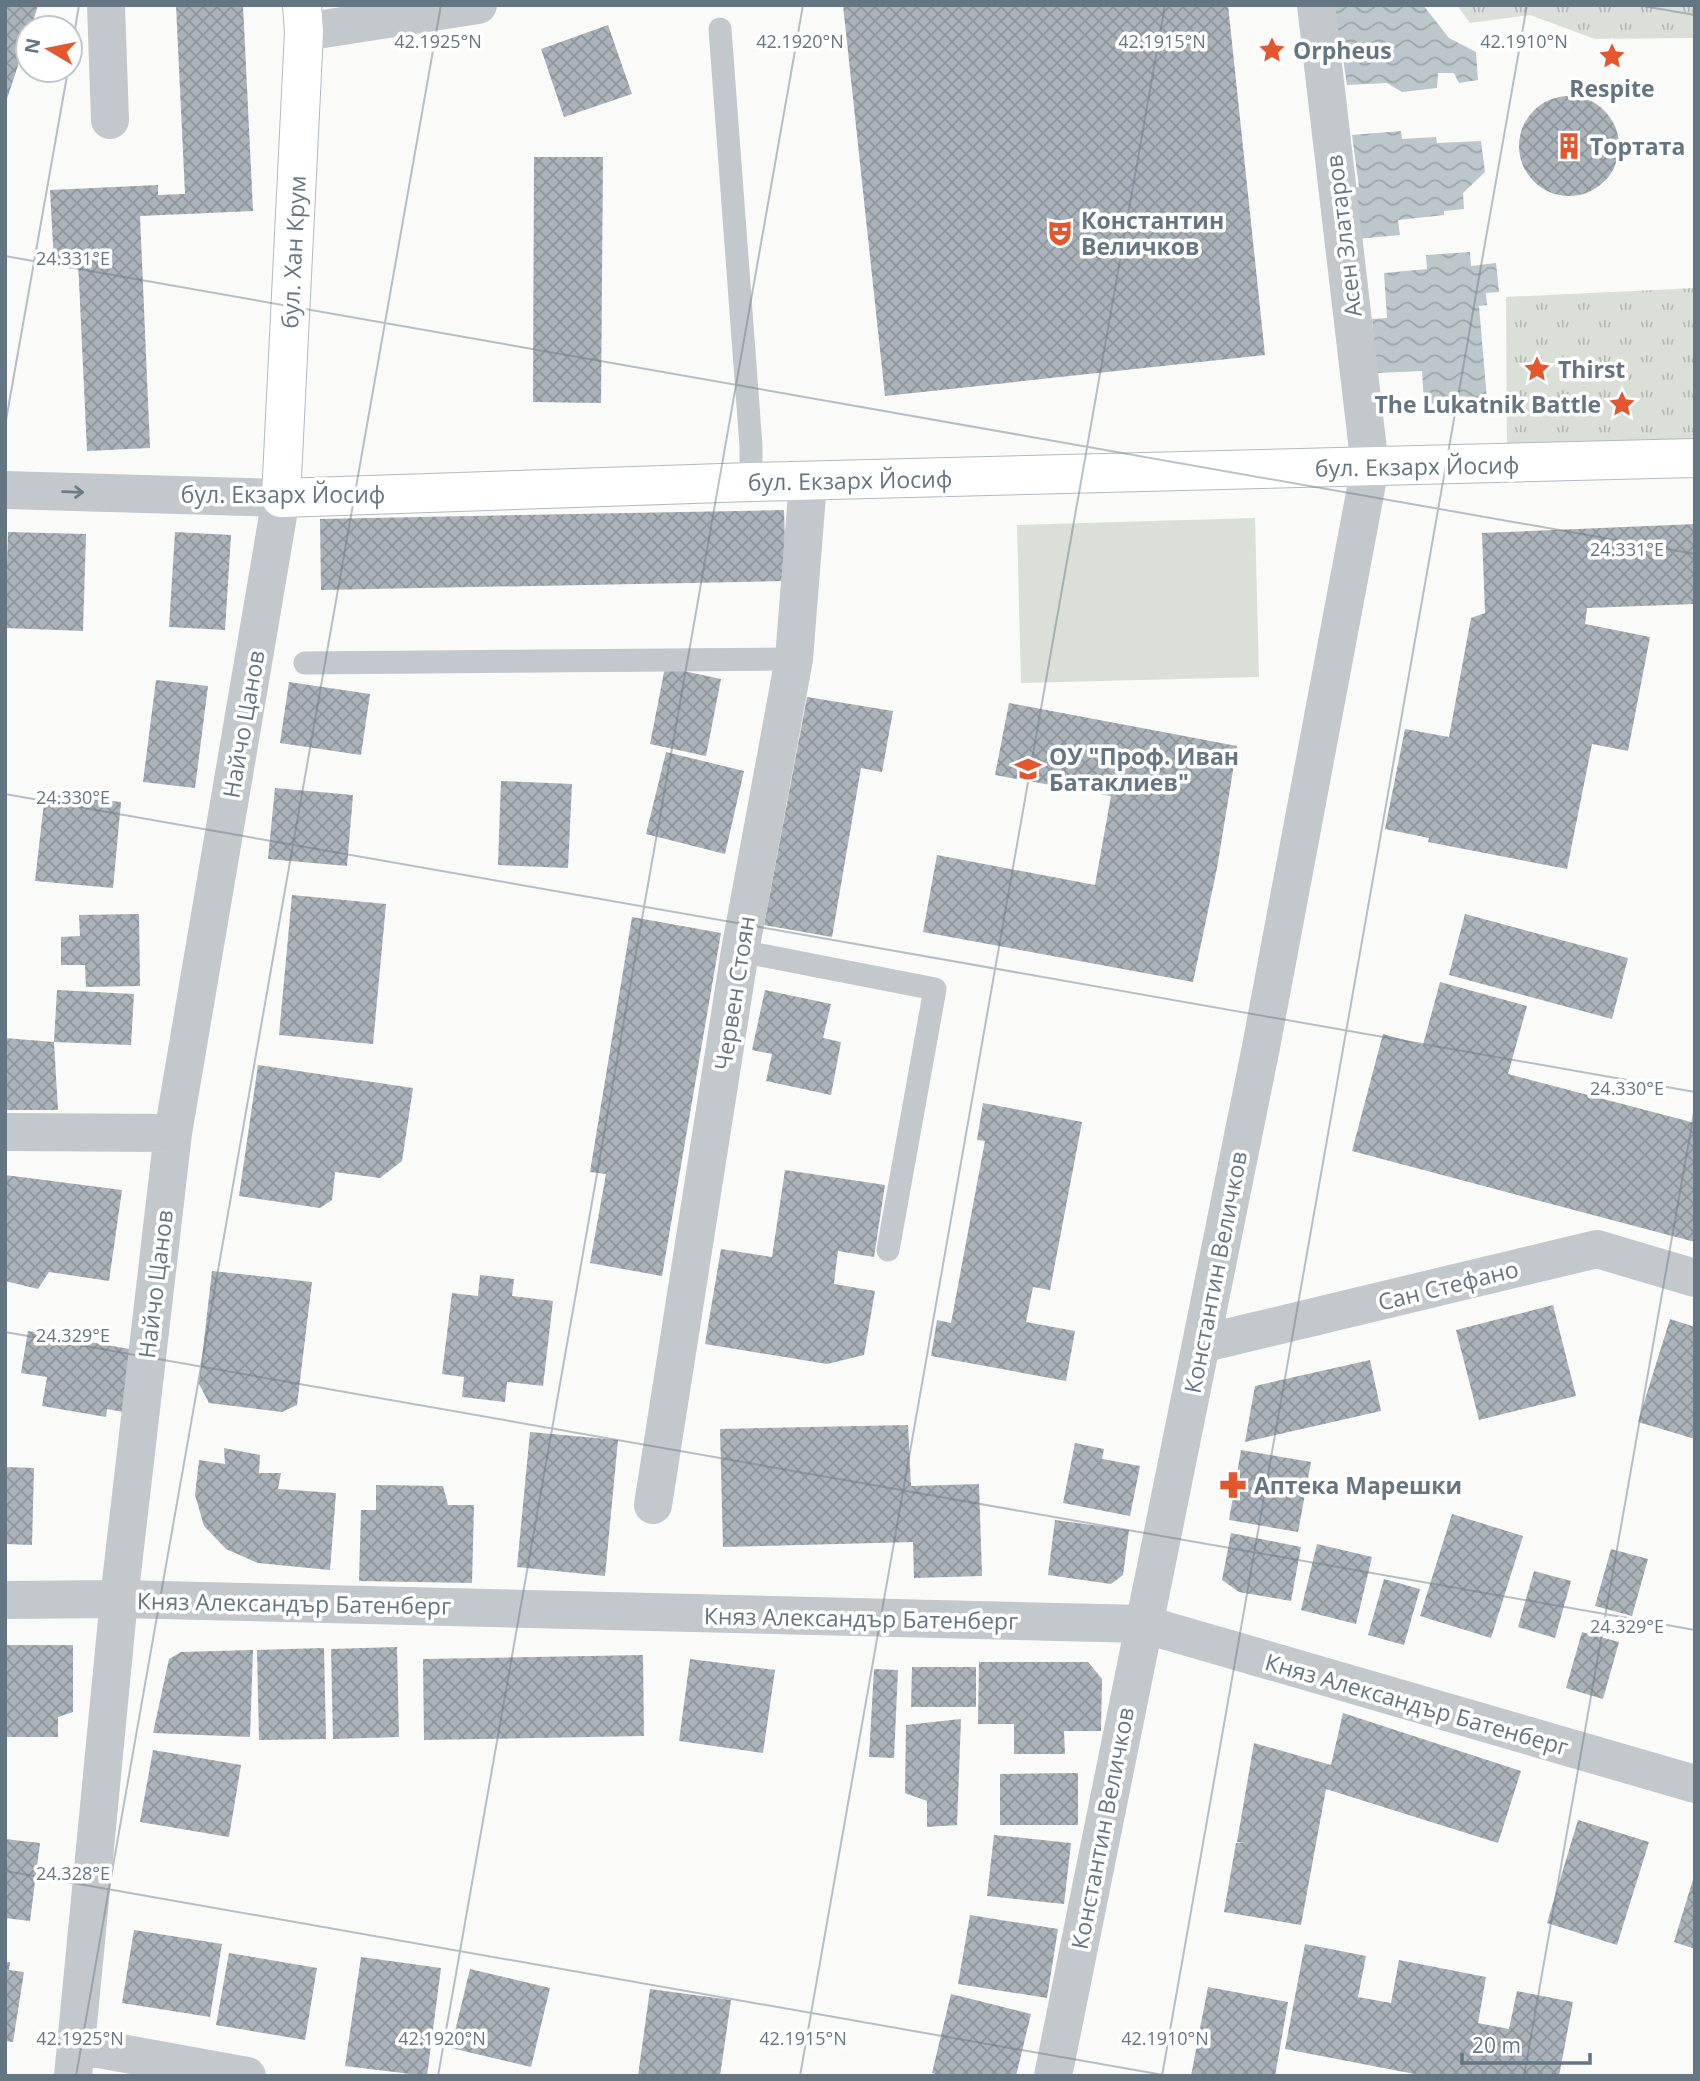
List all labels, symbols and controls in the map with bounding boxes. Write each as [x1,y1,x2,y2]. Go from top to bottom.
north arrow [14,14,84,84]
text: 42.1925°N [394,29,482,53]
text: 42.1920°N [756,29,844,53]
text: 42.1915°N [1118,29,1206,53]
text: 42.1910°N [1480,29,1568,53]
place label: Orpheus [1293,34,1392,66]
place icon: Orpheus [1257,35,1287,65]
text: N [18,36,46,56]
place icon: Respite [1597,41,1627,71]
place label: Respite [1569,72,1655,104]
place label: Тортата [1590,130,1685,162]
building icon: Тортата [1554,131,1584,161]
street label: Асен Златаров [1317,153,1369,319]
street label: бул. Хан Крум [273,175,313,329]
place label: Константин Величков [1081,204,1224,262]
theatre icon: Константин Величков [1045,218,1075,248]
text: 24.331°E [36,246,110,270]
place label: Thirst [1558,353,1625,385]
place icon: Thirst [1522,354,1552,384]
place label: The Lukatnik Battle [1374,388,1601,420]
place icon: The Lukatnik Battle [1607,389,1637,419]
street label: бул. Екзарх Йосиф [1315,448,1519,484]
street label: бул. Екзарх Йосиф [748,462,952,498]
street label: бул. Екзарх Йосиф [181,478,385,510]
one-way arrow [62,485,85,499]
text: 24.331°E [1590,537,1664,561]
street label: Найчо Цанов [214,648,272,800]
place label: ОУ "Проф. Иван Батаклиев" [1049,740,1239,798]
school or university icon: ОУ "Проф. Иван Батаклиев" [1013,754,1043,784]
text: 24.330°E [36,785,110,809]
street label: Червен Стоян [706,913,762,1073]
text: 24.330°E [1590,1076,1664,1100]
street label: Константин Величков [1176,1148,1254,1396]
street label: Найчо Цанов [130,1208,180,1360]
street label: Сан Стефано [1374,1252,1522,1318]
text: 24.329°E [36,1323,110,1347]
place label: Аптека Марешки [1254,1469,1462,1501]
pharmacy icon: Аптека Марешки [1218,1470,1248,1500]
street label: Княз Александър Батенберг [137,1584,451,1622]
street label: Княз Александър Батенберг [704,1599,1018,1637]
text: 24.329°E [1590,1614,1664,1638]
street label: Княз Александър Батенберг [1262,1645,1572,1763]
street label: Константин Величков [1063,1704,1141,1952]
text: 24.328°E [36,1861,110,1885]
scale bar [1462,2022,1590,2066]
text: 42.1925°N [36,2026,124,2050]
text: 42.1920°N [398,2026,486,2050]
text: 42.1915°N [759,2026,847,2050]
text: 42.1910°N [1121,2026,1209,2050]
text: 20 m [1472,2031,1521,2059]

